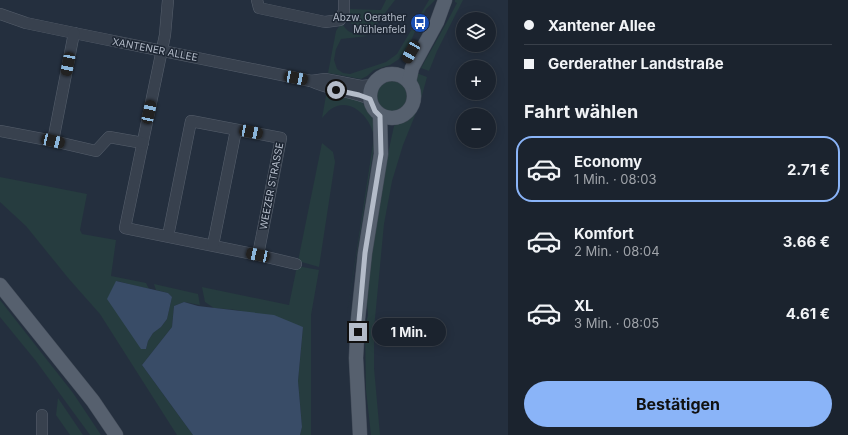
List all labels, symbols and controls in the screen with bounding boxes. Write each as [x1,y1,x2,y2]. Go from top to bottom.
place label: Abzw. Oerather Mühlenfeld [333,11,406,35]
bus stop icon: Abzw. Oerather Mühlenfeld [409,12,431,34]
map controls [456,12,496,148]
button: layers [456,12,496,52]
text: Xantener Allee [548,16,656,35]
street label: XANTENER ALLEE [111,35,199,63]
car [400,39,422,65]
car [60,51,76,77]
text: Gerderather Landstraße [548,54,724,73]
button: + [456,60,496,100]
car [283,70,309,86]
route start [327,81,345,99]
car [141,99,157,125]
text: Fahrt wählen [524,101,638,122]
button: − [456,108,496,148]
car [238,124,264,140]
car [40,132,66,150]
street label: WEEZER STRASSE [257,141,285,231]
icon: car [526,151,562,187]
text: Economy [574,152,642,171]
text: 2.71 € [787,160,830,179]
text: 1 Min. · 08:03 [574,171,657,187]
icon: car [526,223,562,259]
text: Komfort [574,224,634,243]
text: 3.66 € [783,232,830,251]
text: 2 Min. · 08:04 [574,243,660,259]
car [245,247,271,263]
icon: car [526,295,562,331]
text: XL [574,296,594,315]
text: 4.61 € [786,304,830,323]
text: 3 Min. · 08:05 [574,315,659,331]
callout: 1 Min. [372,318,446,346]
route end [349,323,367,341]
text: 1 Min. [391,324,427,340]
button: Bestätigen [524,381,832,427]

